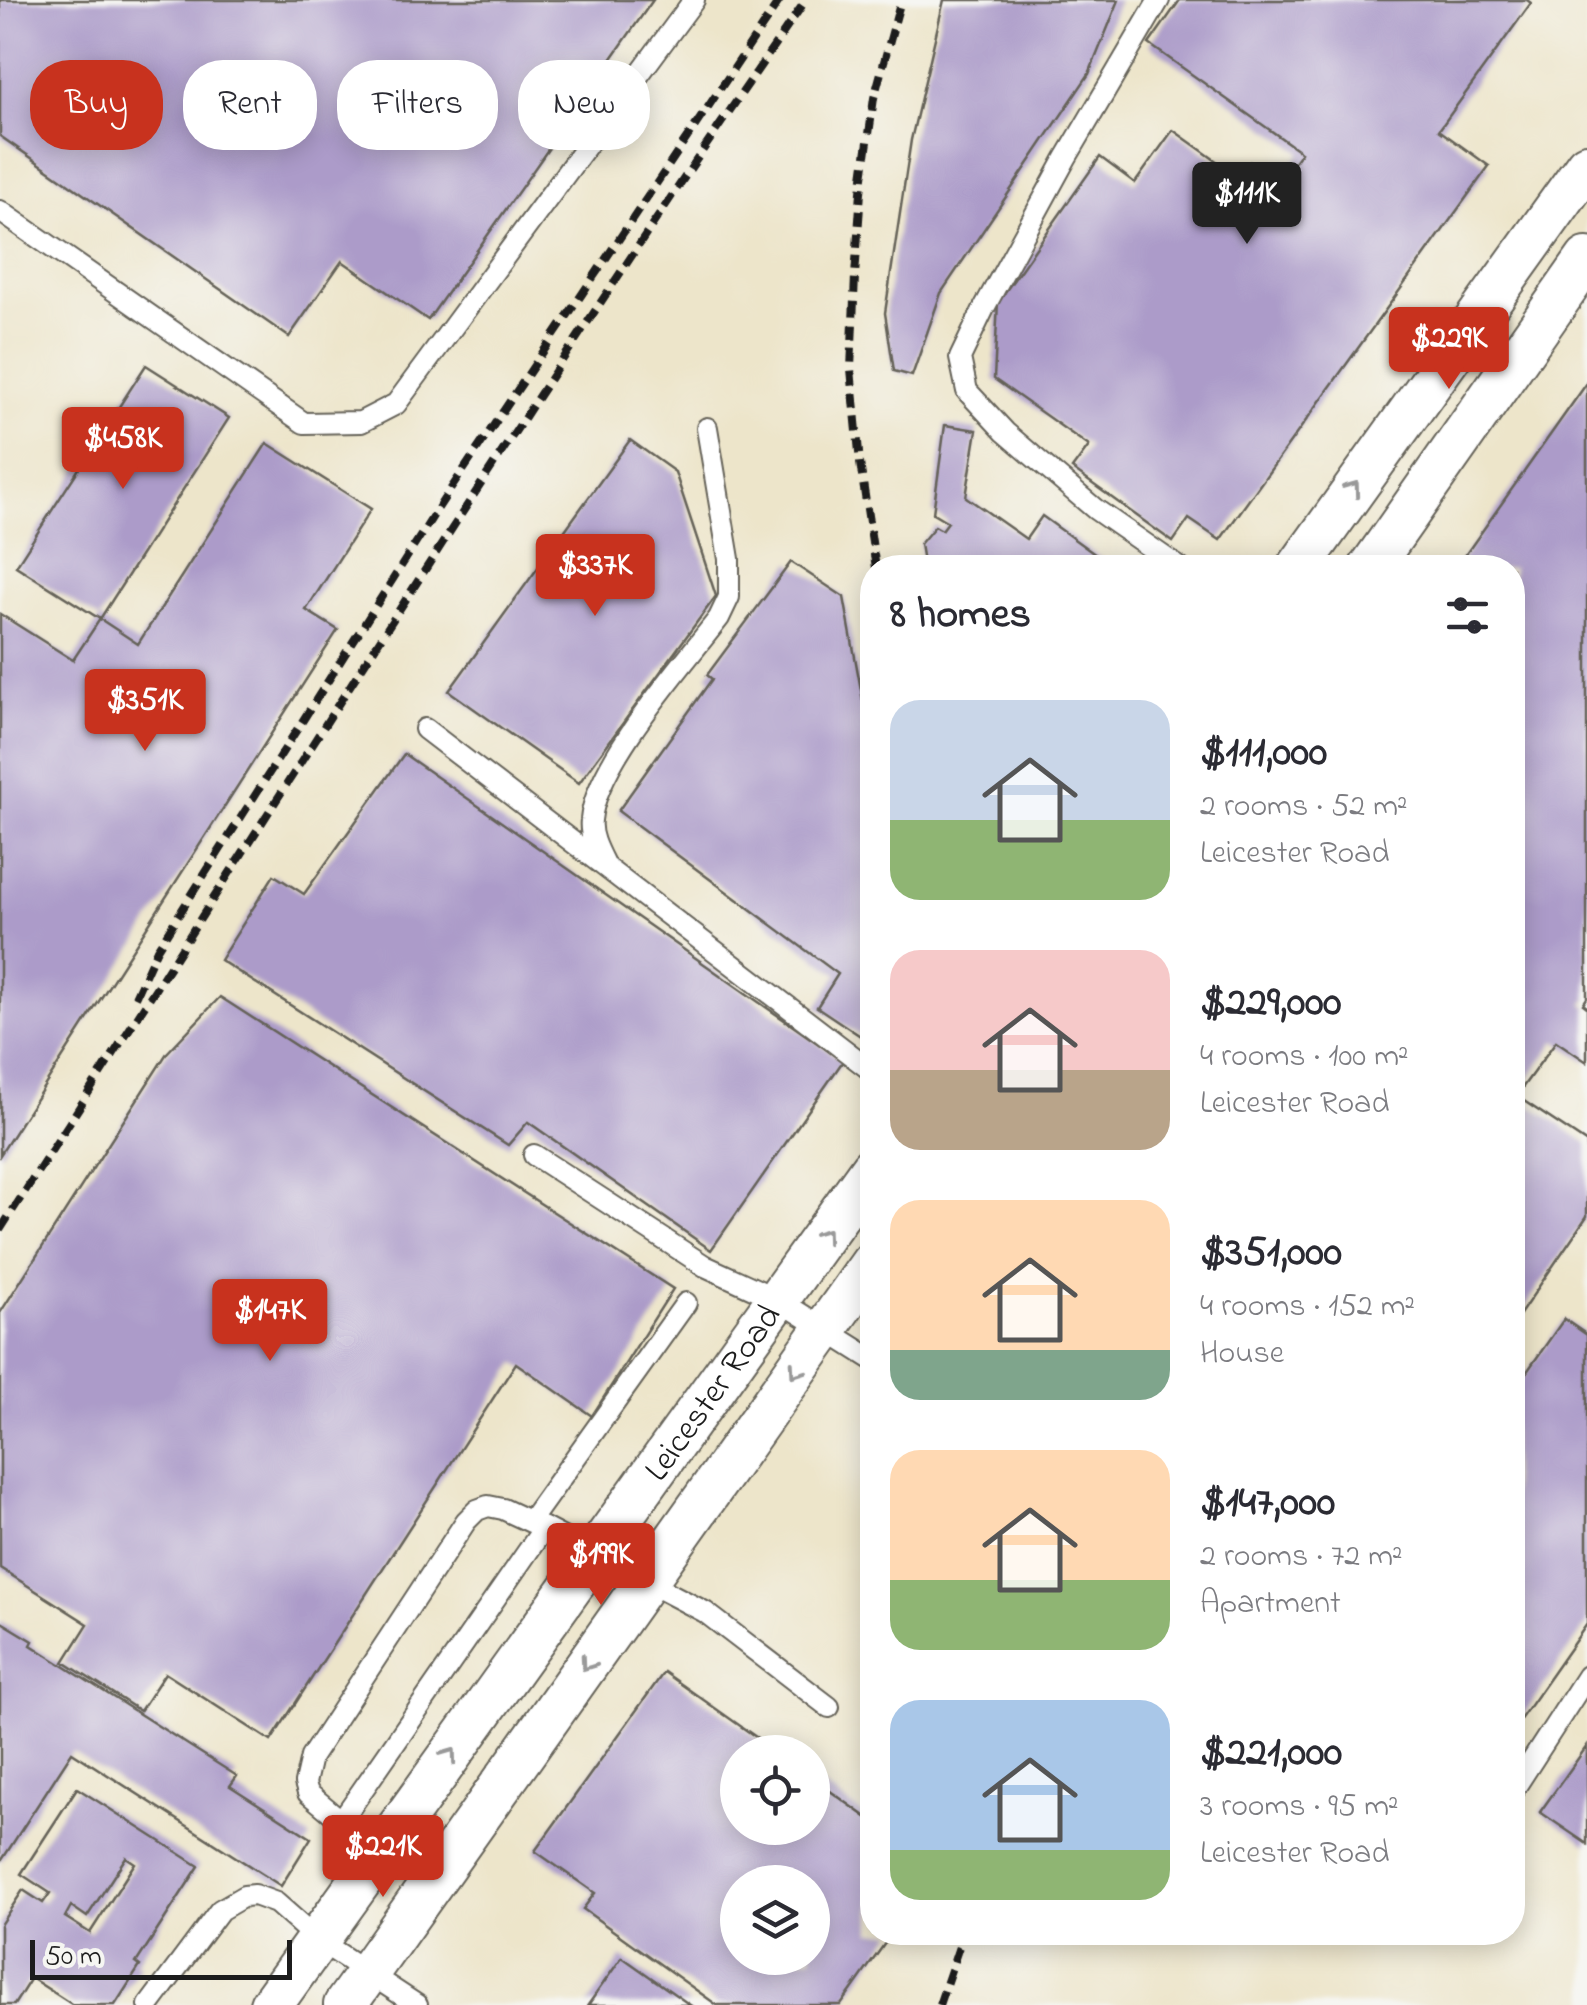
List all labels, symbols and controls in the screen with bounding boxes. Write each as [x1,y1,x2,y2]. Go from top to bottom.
chip: Buy [30,60,163,150]
chip: Rent [183,60,317,150]
chip: Filters [337,60,498,150]
chip: New [518,60,650,150]
pin: $111K [1177,162,1317,247]
text: $111K [1214,171,1280,218]
pin: $229K [1379,307,1519,392]
text: $229K [1411,316,1487,363]
pin: $458K [53,407,193,492]
text: $458K [84,416,162,463]
one-way arrow [1341,480,1360,499]
pin: $337K [525,534,665,619]
text: $337K [558,543,632,590]
text: 8 homes [890,585,1031,646]
icon: filters [1440,588,1495,643]
pin: $351K [75,669,215,754]
text: $351K [107,678,183,725]
text: $111,000 [1200,723,1327,784]
icon: home [970,740,1090,860]
text: 2 rooms · 52 m² [1200,784,1408,831]
text: Leicester Road [1200,831,1389,878]
text: $229,000 [1200,973,1341,1034]
icon: home [970,990,1090,1110]
text: 4 rooms · 100 m² [1200,1034,1408,1081]
text: Leicester Road [1200,1081,1389,1128]
text: $351,000 [1200,1223,1342,1284]
one-way arrow [811,1228,830,1247]
icon: home [970,1240,1090,1360]
pin: $147K [200,1279,340,1364]
text: 4 rooms · 152 m² [1200,1284,1415,1331]
text: $147K [234,1288,306,1335]
street label: Leicester Road [633,1295,795,1493]
text: House [1200,1331,1284,1378]
one-way arrow [790,1360,808,1378]
text: $147,000 [1200,1473,1335,1534]
icon: home [970,1490,1090,1610]
pin: $199K [531,1523,671,1608]
text: $199K [569,1532,633,1579]
text: 2 rooms · 72 m² [1200,1534,1402,1581]
text: Apartment [1200,1581,1341,1628]
one-way arrow [581,1653,600,1672]
text: $221,000 [1200,1723,1342,1784]
map controls [720,1735,830,1975]
button: locate [720,1735,830,1845]
icon: home [970,1740,1090,1860]
one-way arrow [438,1748,457,1767]
text: 3 rooms · 95 m² [1200,1784,1399,1831]
pin: $221K [313,1815,453,1900]
text: $221K [345,1824,421,1871]
text: Leicester Road [1200,1831,1389,1878]
button: layers [720,1865,830,1975]
scale bar [30,1935,292,1980]
text: 50 m [45,1937,102,1978]

